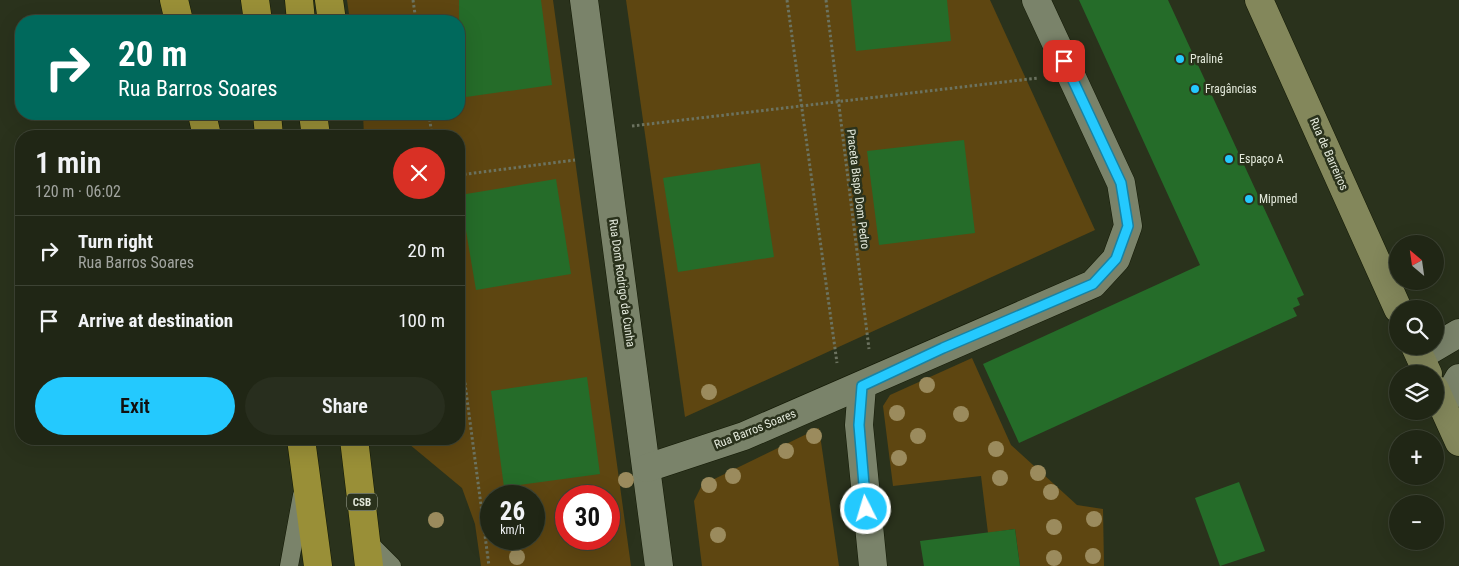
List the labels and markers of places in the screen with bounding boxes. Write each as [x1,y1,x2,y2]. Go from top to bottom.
pin [1043,40,1085,82]
place label: Praliné [1190,52,1223,66]
marker: Praliné [1174,53,1186,65]
place label: Fragâncias [1205,82,1257,96]
marker: Fragâncias [1189,83,1201,95]
place label: Espaço A [1239,152,1283,166]
marker: Espaço A [1223,153,1235,165]
place label: Mipmed [1259,192,1297,206]
marker: Mipmed [1243,193,1255,205]

